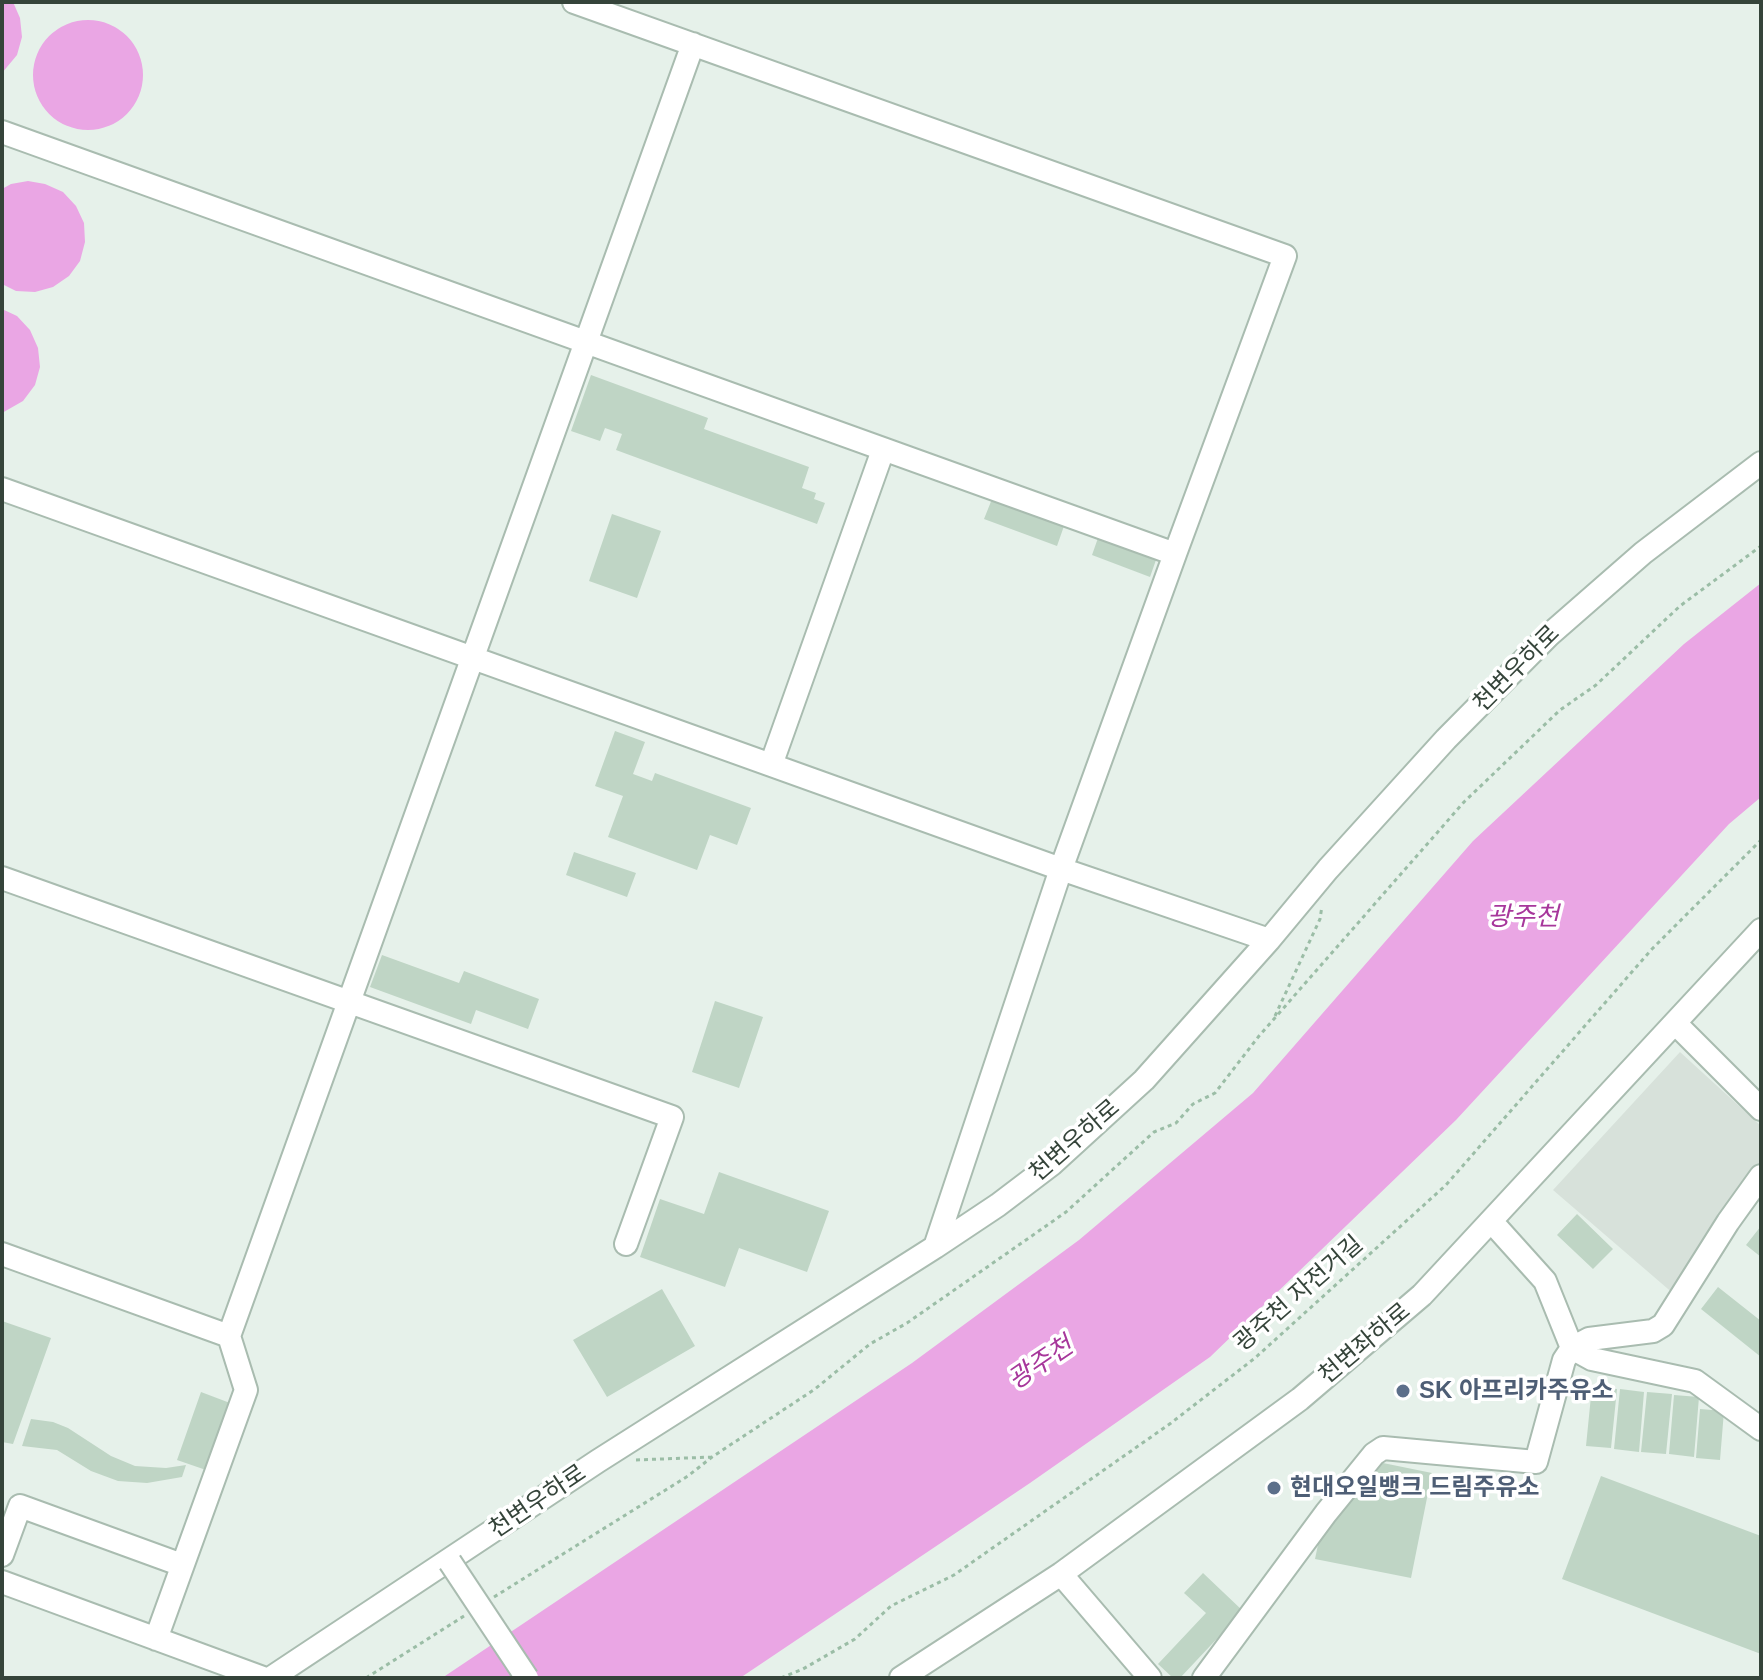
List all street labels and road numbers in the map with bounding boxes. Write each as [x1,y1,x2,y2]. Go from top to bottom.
street label: 천변우하로 [1468,620,1566,718]
street label: 천변우하로 [1024,1094,1126,1188]
street label: 광주천 자전거길 [1229,1230,1369,1358]
street label: 천변좌하로 [1313,1297,1417,1391]
street label: 천변우하로 [484,1459,592,1545]

